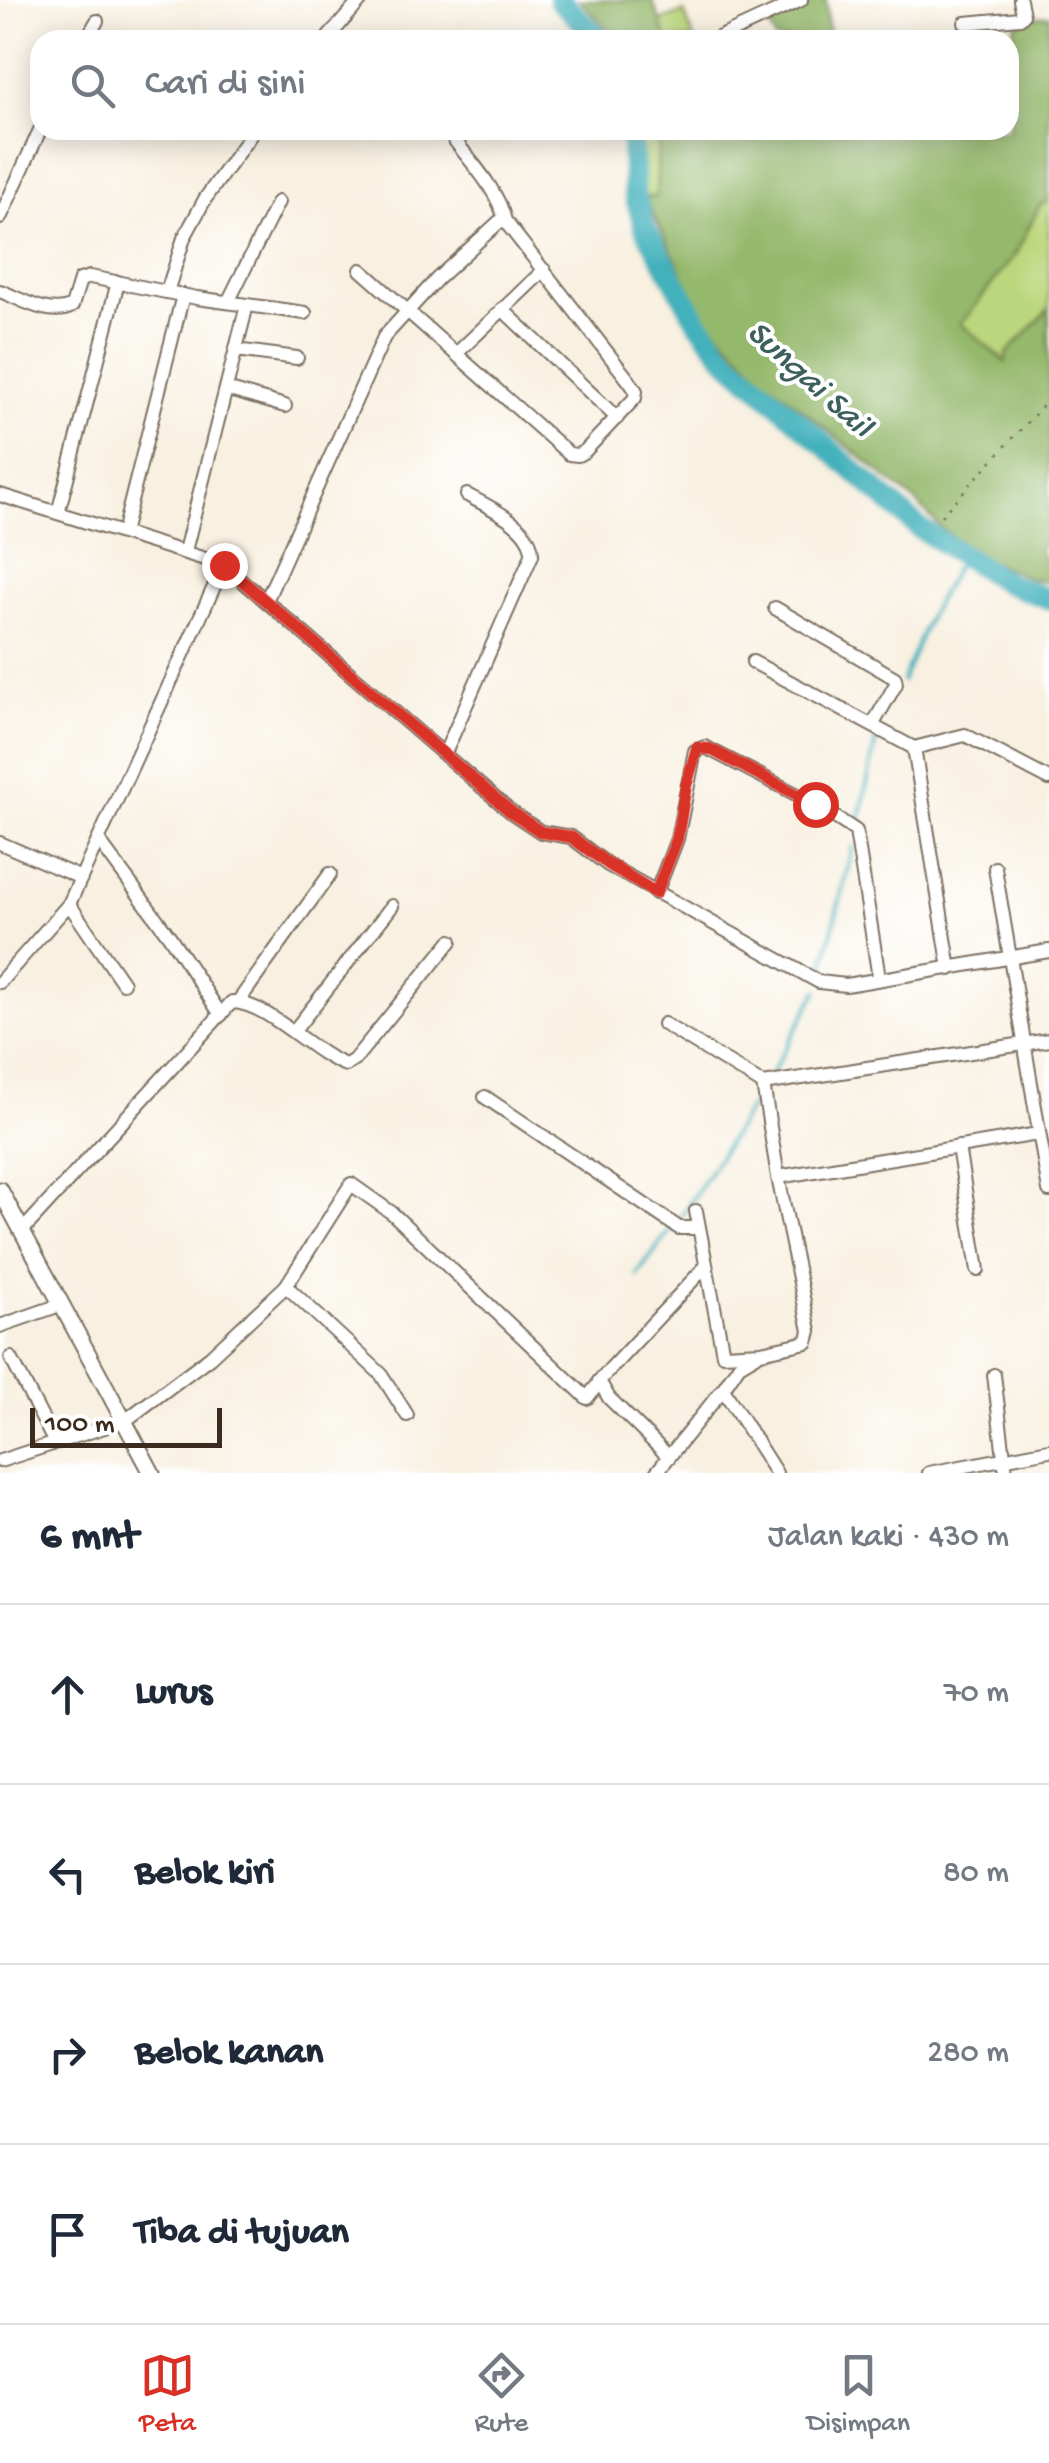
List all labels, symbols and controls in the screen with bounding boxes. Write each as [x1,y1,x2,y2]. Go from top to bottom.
search box [30,30,1019,140]
icon: search [65,58,120,113]
text: Cari di sini [145,63,305,107]
water label: Sungai Sail [737,314,881,450]
route end [202,543,248,589]
route start [793,782,839,828]
scale bar [30,1403,222,1448]
text: 100 m [45,1409,115,1442]
text: 6 mnt [40,1514,138,1563]
text: Jalan kaki · 430 m [768,1519,1009,1557]
icon: ahead [40,1667,95,1722]
text: Lurus [135,1672,212,1716]
text: 70 m [944,1675,1009,1713]
icon: left [40,1847,95,1902]
text: Belok kiri [135,1852,275,1896]
text: 80 m [943,1855,1009,1893]
icon: right [40,2027,95,2082]
text: Belok kanan [135,2032,323,2076]
text: 280 m [927,2035,1009,2073]
icon: arrive [40,2207,95,2262]
text: Tiba di tujuan [135,2212,349,2256]
tab: Peta [139,2348,196,2441]
tab: Rute [474,2348,529,2441]
tab: Disimpan [807,2348,910,2441]

